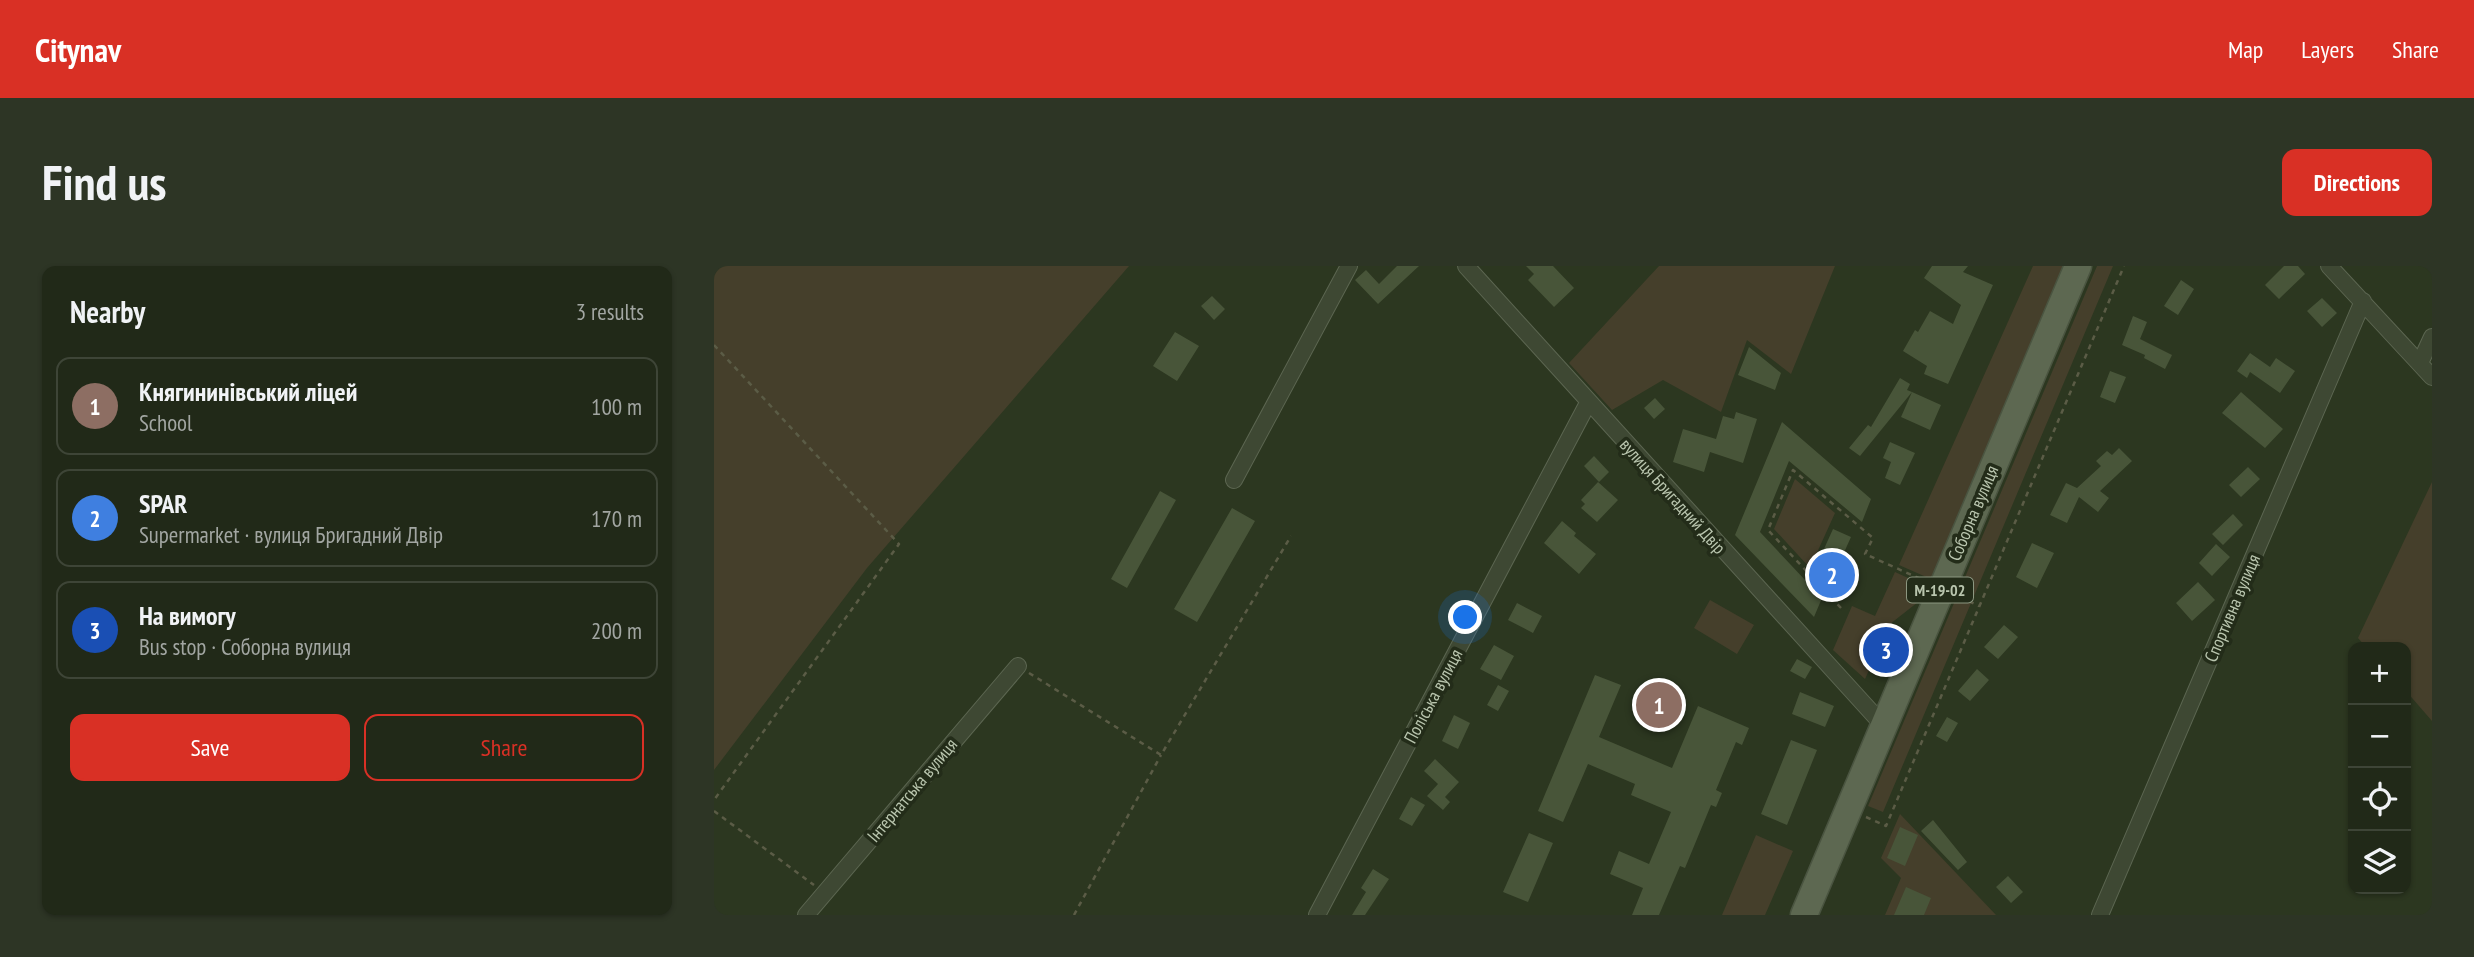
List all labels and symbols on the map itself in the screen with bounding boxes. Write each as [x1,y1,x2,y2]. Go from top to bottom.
street label: вулиця Бригадний Двір [1615,433,1731,559]
street label: Соборна вулиця [1943,462,2003,564]
pin: 2 [1809,549,1855,601]
street label: Спортивна вулиця [2199,551,2265,665]
road number: М-19-02 [1907,578,1973,602]
your location [1448,600,1482,634]
pin: 3 [1863,624,1909,676]
street label: Поліська вулиця [1399,645,1467,747]
pin: 1 [1636,679,1682,731]
street label: Інтернатська вулиця [862,733,962,847]

